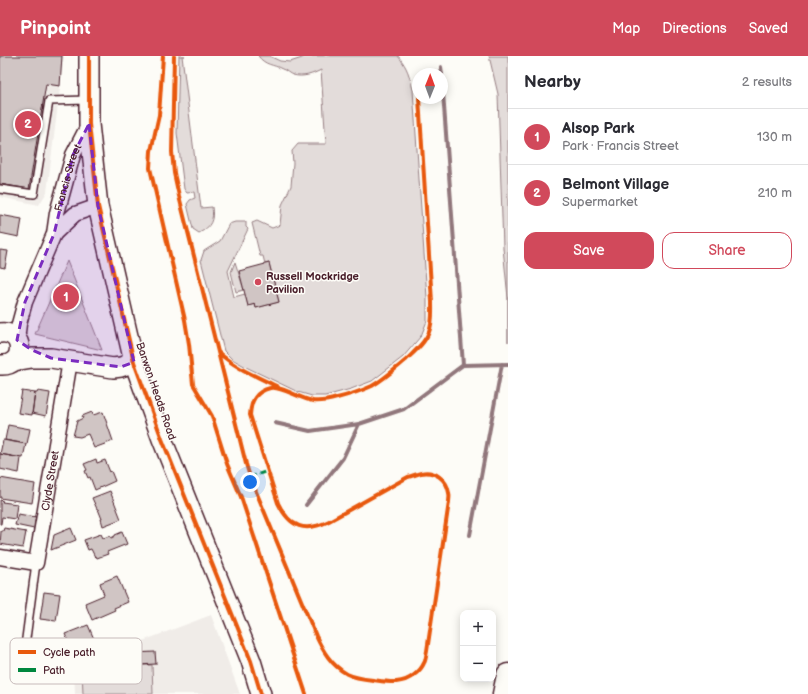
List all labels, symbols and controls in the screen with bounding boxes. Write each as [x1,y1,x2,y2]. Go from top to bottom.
text: Pinpoint [20,17,91,40]
text: Map [612,20,640,37]
text: Directions [662,20,727,37]
text: Saved [749,20,788,37]
north arrow [412,68,448,104]
text: Nearby [524,72,581,92]
text: 2 results [742,74,792,90]
pin: 2 [15,109,41,139]
text: Alsop Park [562,119,635,138]
text: 1 [534,129,540,145]
text: 130 m [757,129,792,145]
text: Park · Francis Street [562,138,679,154]
street label: Francis Street [51,141,84,213]
text: Belmont Village [562,175,669,194]
text: 2 [533,185,541,201]
text: 210 m [758,185,792,201]
text: Supermarket [562,194,638,210]
button: Save [524,232,654,269]
button: Share [662,232,792,269]
place label: Russell Mockridge Pavilion [266,270,359,296]
marker: Russell Mockridge Pavilion [253,277,263,287]
pin: 1 [53,282,79,312]
street label: Barwon Heads Road [133,340,179,442]
street label: Clyde Street [38,449,61,512]
your location [240,472,260,492]
map controls [460,610,496,682]
button: + [460,610,496,646]
legend [10,638,142,684]
text: Cycle path [43,646,95,659]
button: − [460,646,496,682]
text: Path [43,664,65,677]

